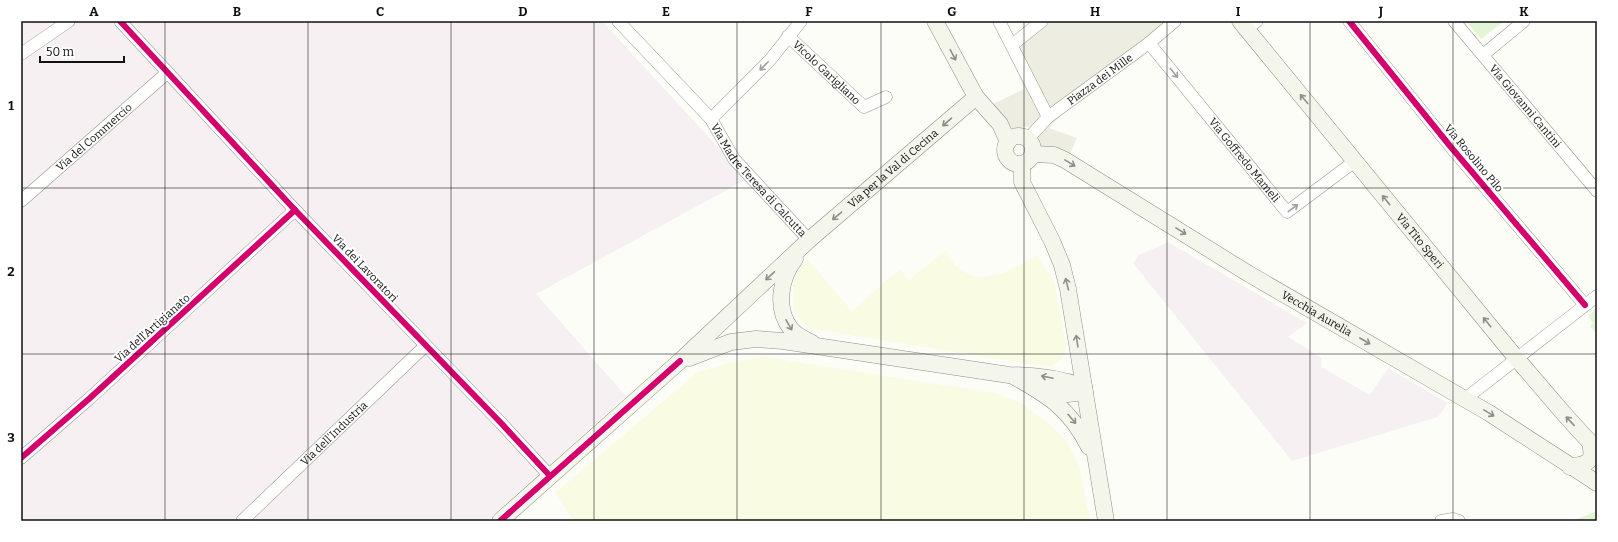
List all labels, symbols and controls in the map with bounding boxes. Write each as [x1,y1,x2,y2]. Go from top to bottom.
text: A [89,4,99,19]
text: B [233,4,241,19]
text: C [376,4,384,19]
text: D [518,4,528,19]
text: E [662,4,670,19]
text: F [805,4,813,19]
text: G [947,4,957,19]
text: H [1090,4,1100,19]
text: I [1236,4,1241,19]
text: J [1378,4,1384,19]
text: K [1519,4,1529,19]
scale bar [40,38,124,64]
street label: Vicolo Garigliano [790,38,863,107]
text: 50 m [46,45,75,59]
one-way arrow [950,49,958,61]
street label: Piazza dei Mille [1065,51,1135,108]
one-way arrow [759,61,769,71]
street label: Via Giovanni Cantini [1486,62,1564,151]
one-way arrow [1170,68,1179,79]
one-way arrow [1299,94,1308,105]
text: 1 [8,98,14,113]
street label: Via del Commercio [54,101,135,174]
street label: Via Goffredo Mameli [1206,116,1283,206]
one-way arrow [941,118,952,127]
street label: Via Madre Teresa di Calcutta [708,121,809,240]
street label: Via Rosolino Pilo [1441,122,1506,195]
street label: Via per la Val di Cecina [846,127,941,211]
one-way arrow [1064,160,1076,168]
one-way arrow [1382,194,1391,205]
one-way arrow [1287,203,1298,212]
one-way arrow [832,211,842,220]
street label: Via Tito Speri [1393,211,1446,272]
one-way arrow [1175,228,1187,236]
street label: Via dei Lavoratori [329,232,401,305]
text: 2 [7,264,15,279]
one-way arrow [765,272,775,281]
one-way arrow [1063,278,1070,291]
street label: Vecchia Aurelia [1279,288,1354,339]
street label: Via dell'Artigianato [112,291,193,366]
one-way arrow [1482,316,1491,327]
one-way arrow [786,319,794,331]
one-way arrow [1073,335,1081,348]
one-way arrow [1359,337,1371,345]
one-way arrow [1041,372,1054,380]
street label: Via dell'Industria [298,399,370,468]
one-way arrow [1483,410,1495,418]
one-way arrow [1067,413,1076,424]
one-way arrow [1566,416,1575,426]
text: 3 [7,430,15,445]

